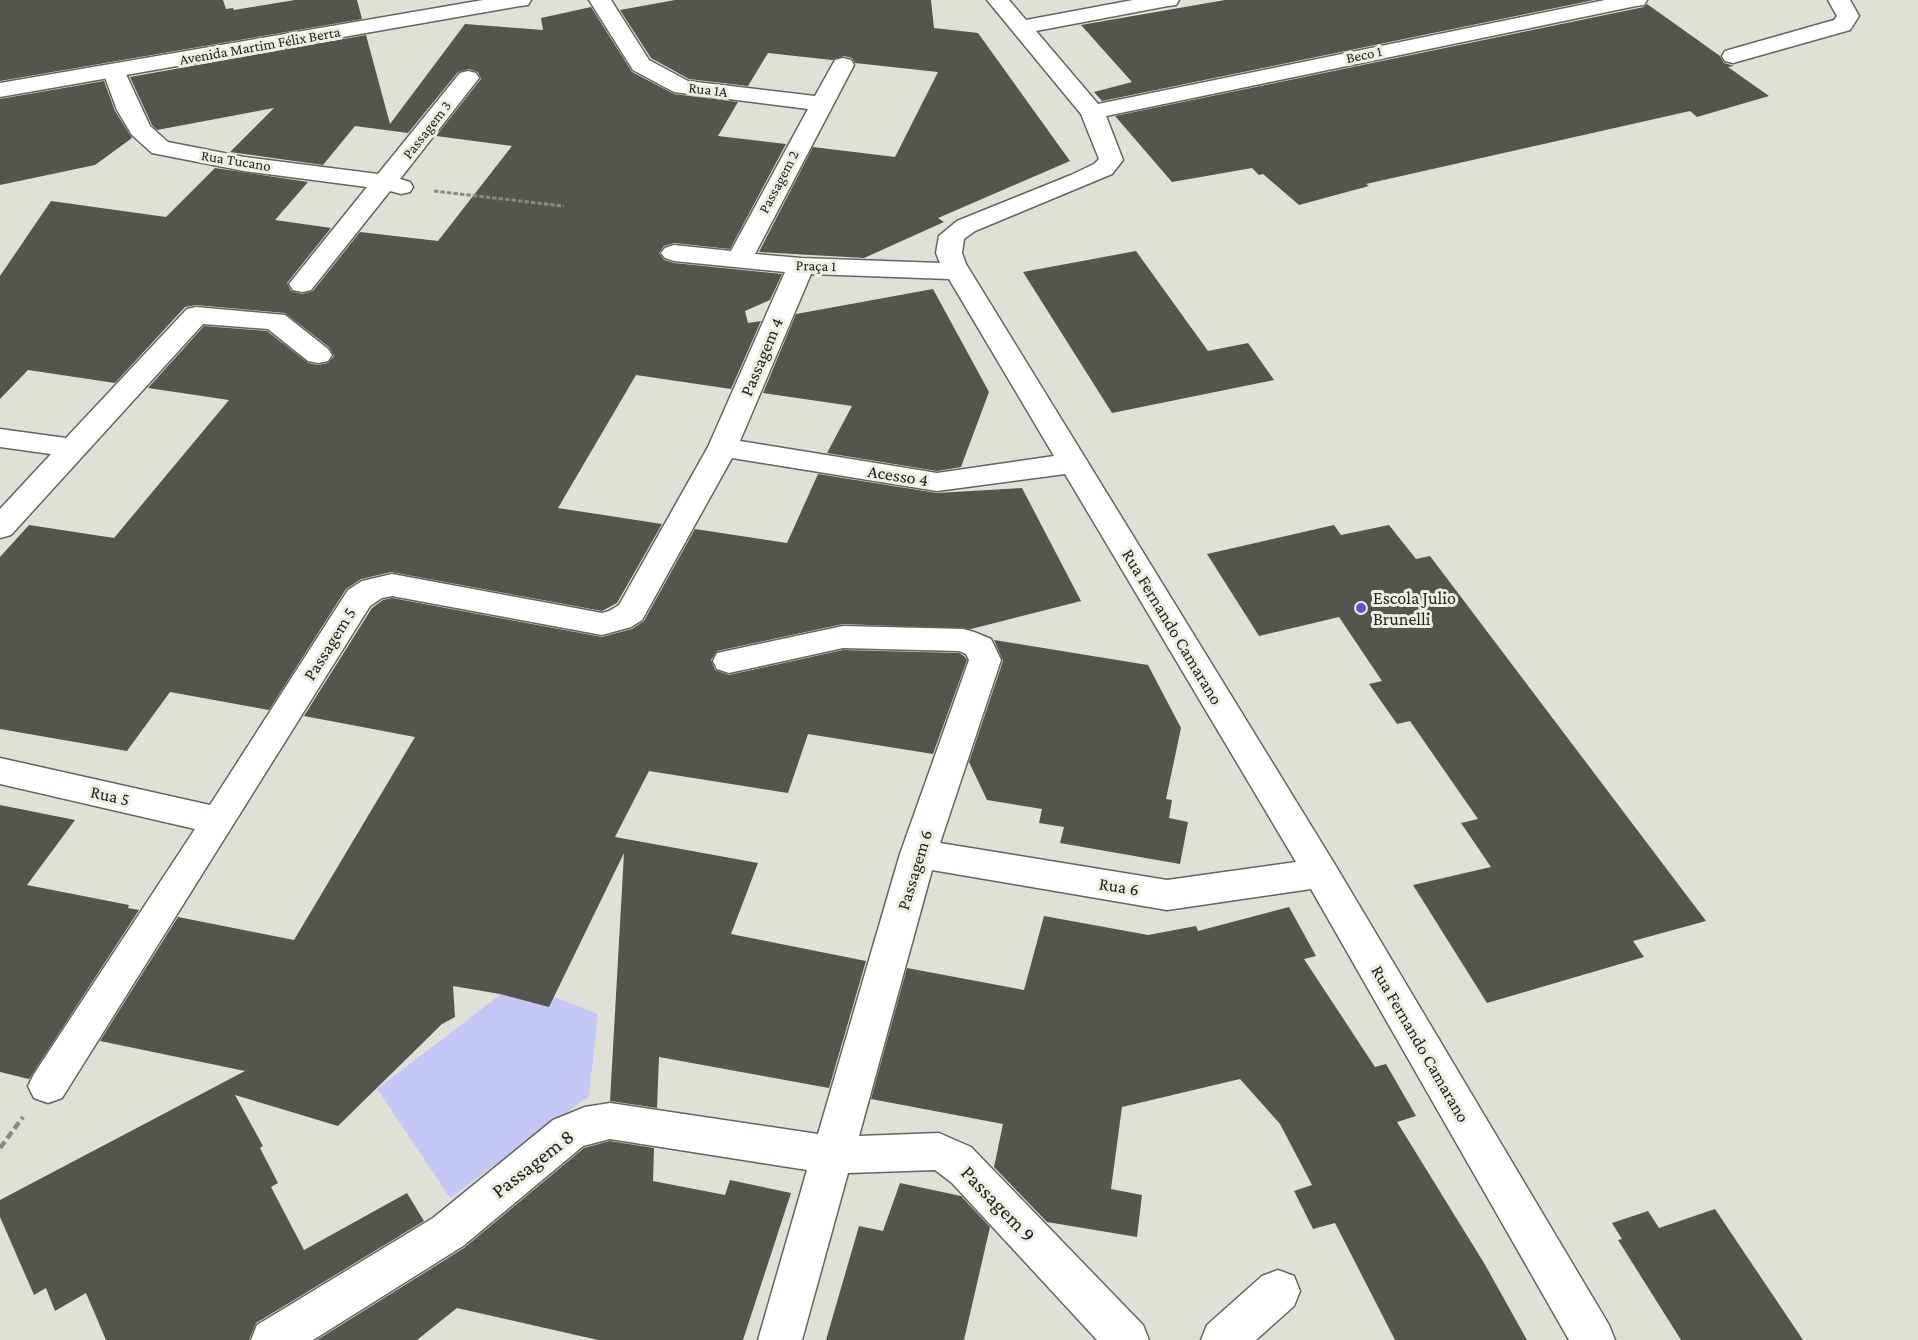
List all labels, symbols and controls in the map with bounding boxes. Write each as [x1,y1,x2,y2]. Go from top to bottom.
street label: Avenida Martim Félix Berta [178,23,342,69]
street label: Beco 1 [1344,42,1384,68]
street label: Rua 1A [687,79,729,101]
street label: Passagem 3 [399,97,455,163]
street label: Rua Tucano [200,147,272,175]
street label: Passagem 2 [755,147,803,217]
street label: Praça 1 [795,256,837,276]
street label: Passagem 4 [736,315,788,399]
street label: Acesso 4 [866,461,930,491]
street label: Rua Fernando Camarano [1117,545,1227,709]
place label: Escola Julio Brunelli [1373,587,1456,630]
marker: Escola Julio Brunelli [1354,601,1368,615]
street label: Passagem 5 [299,603,361,685]
street label: Rua 5 [88,781,132,811]
street label: Passagem 6 [893,827,937,913]
street label: Rua 6 [1097,873,1141,901]
street label: Rua Fernando Camarano [1366,962,1474,1126]
street label: Passagem 8 [487,1124,579,1204]
street label: Passagem 9 [955,1160,1041,1248]

